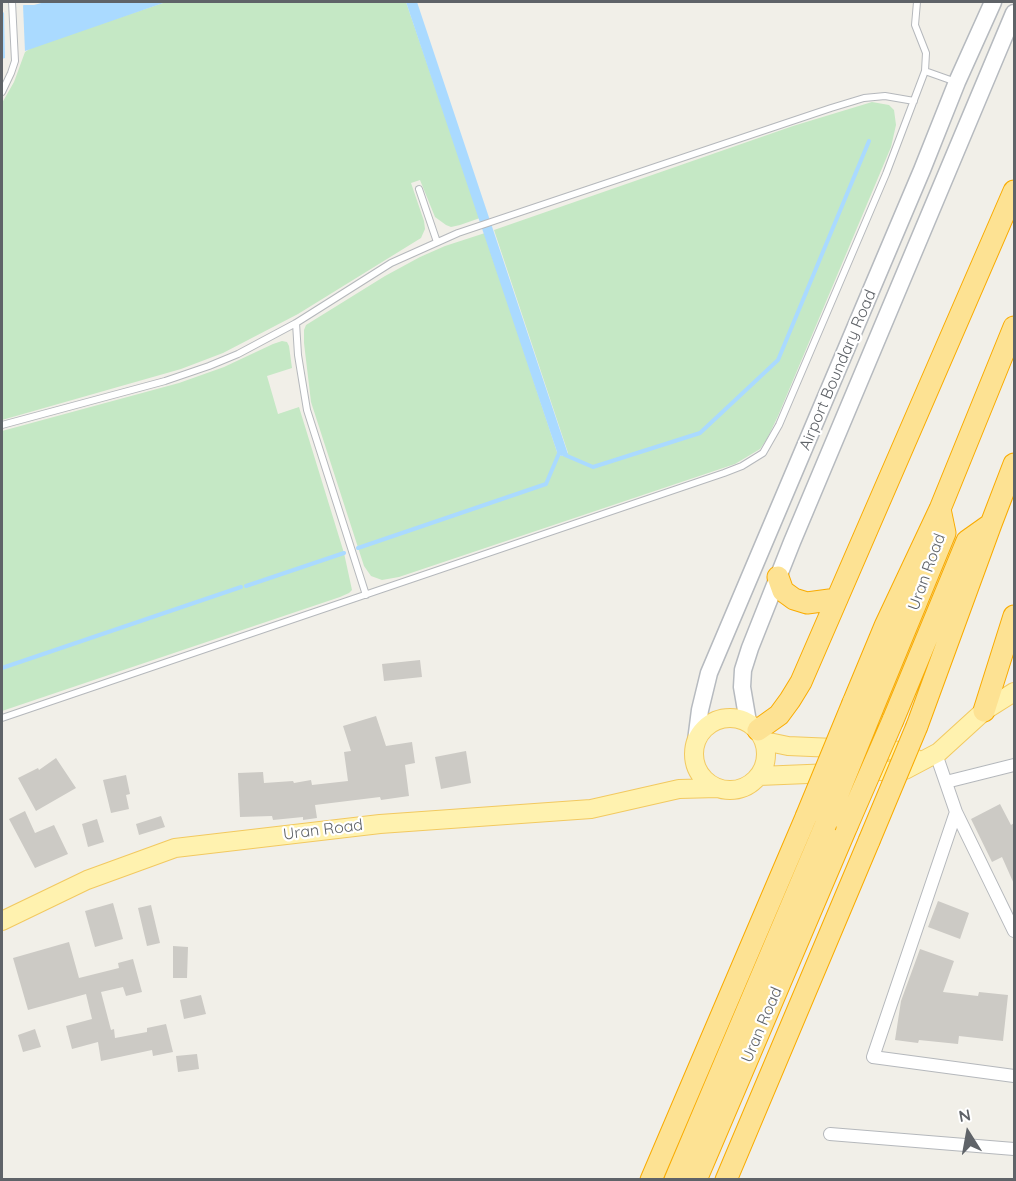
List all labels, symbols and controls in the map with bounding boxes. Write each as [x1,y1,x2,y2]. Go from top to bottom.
street label: Airport Boundary Road [795,287,881,453]
street label: Uran Road [904,531,950,613]
street label: Uran Road [282,816,364,844]
street label: Uran Road [737,984,787,1066]
north arrow [938,1103,998,1163]
text: N [957,1104,972,1126]

